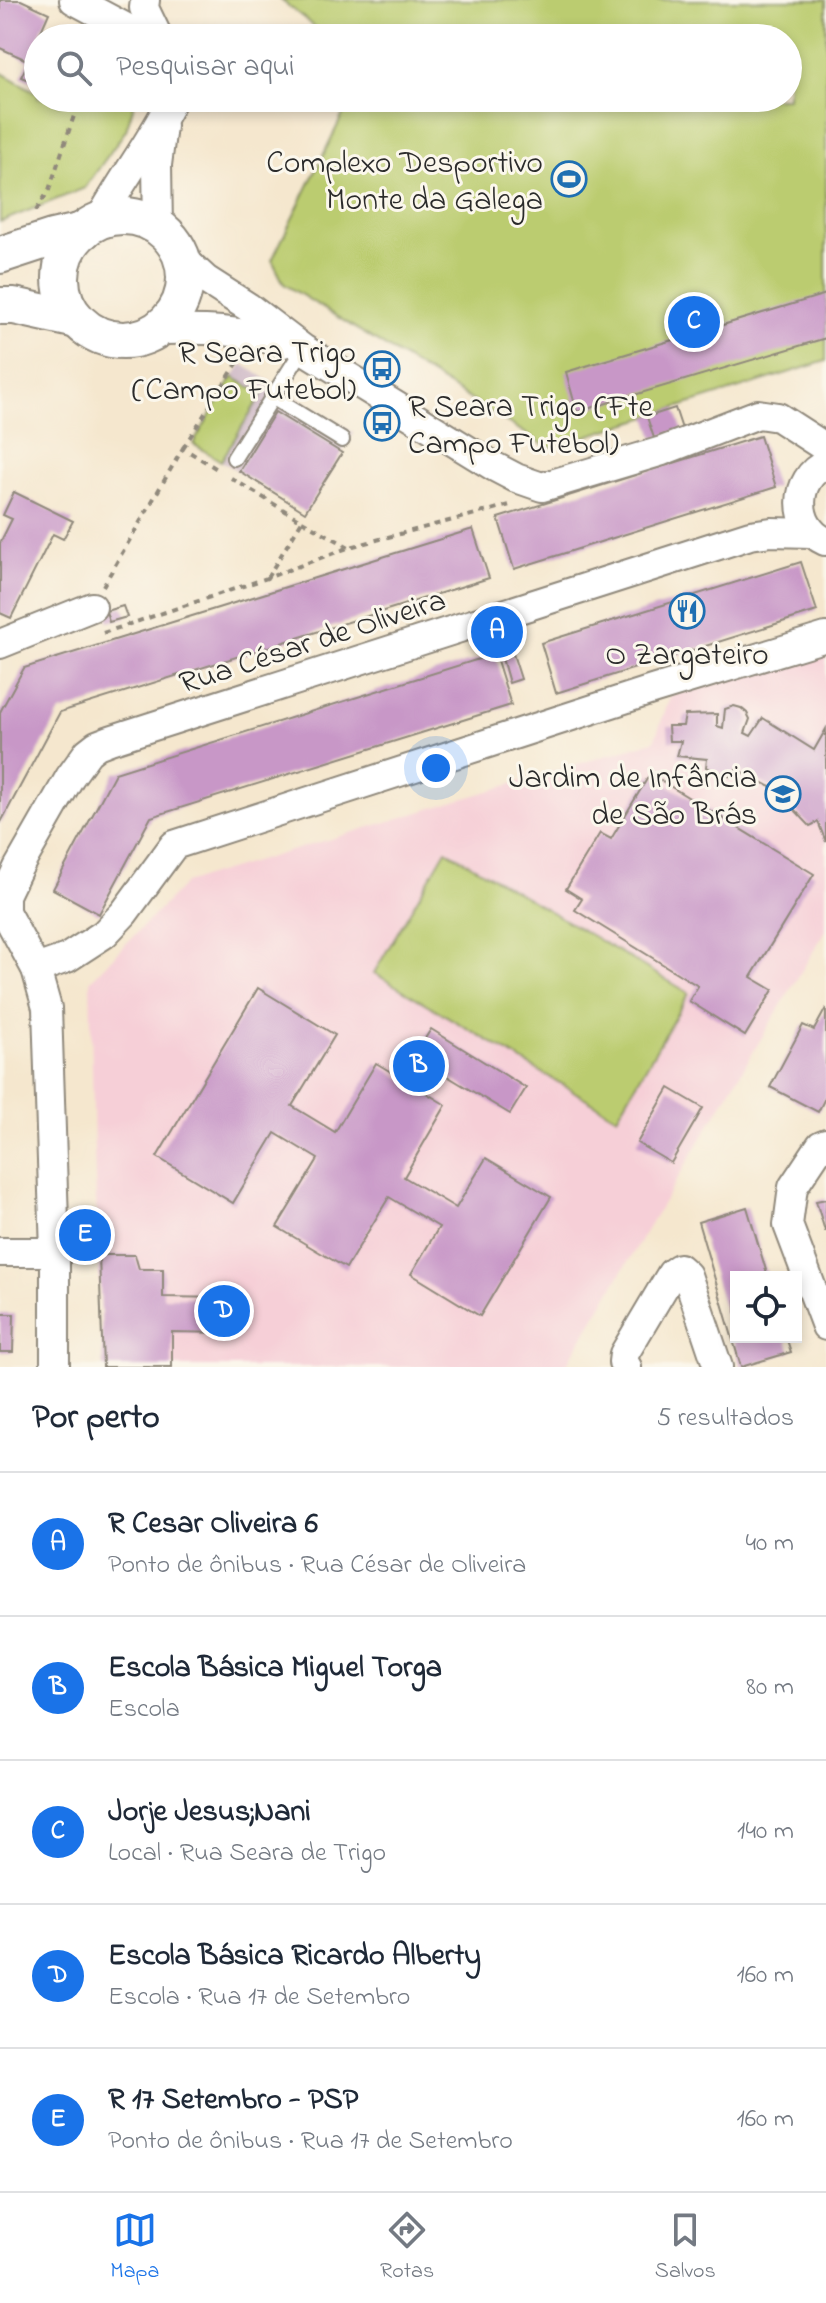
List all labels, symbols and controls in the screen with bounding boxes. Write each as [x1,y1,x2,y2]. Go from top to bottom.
search box [24,24,802,112]
icon: search [52,46,96,90]
text: Pesquisar aqui [116,46,295,90]
place label: Complexo Desportivo Monte da Galega [266,141,543,225]
sports icon: Complexo Desportivo Monte da Galega [550,160,588,198]
pin: C [668,292,720,352]
place label: R Seara Trigo (Campo Futebol) [132,331,356,415]
bus stop icon: R Seara Trigo (Campo Futebol) [363,350,401,388]
place label: R Seara Trigo (Fte Campo Futebol) [408,385,653,469]
bus stop icon: R Seara Trigo (Fte Campo Futebol) [363,404,401,442]
street label: Rua César de Oliveira [174,578,452,709]
restaurant icon: O Zargateiro [668,592,706,630]
pin: A [471,602,523,662]
place label: O Zargateiro [605,633,769,680]
your location [416,748,456,788]
place label: Jardim de Infância de São Brás [509,756,757,840]
school or university icon: Jardim de Infância de São Brás [764,775,802,813]
pin: B [393,1036,445,1096]
pin: E [59,1205,111,1265]
map controls [730,1271,802,1343]
button: locate [730,1271,802,1343]
pin: D [198,1281,250,1341]
text: Por perto [32,1394,160,1444]
text: 5 resultados [656,1400,794,1438]
text: R Cesar Oliveira 6 [108,1503,318,1547]
text: A [50,1525,66,1563]
text: 40 m [745,1525,794,1563]
text: Ponto de ônibus · Rua César de Oliveira [108,1547,526,1585]
text: Escola Básica Miguel Torga [108,1647,442,1691]
text: B [49,1669,67,1707]
text: 80 m [746,1669,794,1707]
text: Escola [108,1691,180,1729]
text: Jorje Jesus;Nani [108,1791,311,1835]
text: C [51,1813,65,1851]
text: 140 m [737,1813,794,1851]
text: Local · Rua Seara de Trigo [108,1835,386,1873]
text: Escola Básica Ricardo Alberty [108,1935,481,1979]
text: D [48,1957,68,1995]
text: 160 m [736,1957,794,1995]
text: Escola · Rua 17 de Setembro [108,1979,410,2017]
text: R 17 Setembro - PSP [108,2079,358,2123]
text: E [50,2101,66,2139]
text: 160 m [736,2101,794,2139]
text: Ponto de ônibus · Rua 17 de Setembro [108,2123,513,2161]
tab: Mapa [110,2208,159,2288]
tab: Rotas [380,2208,434,2288]
tab: Salvos [655,2208,716,2288]

